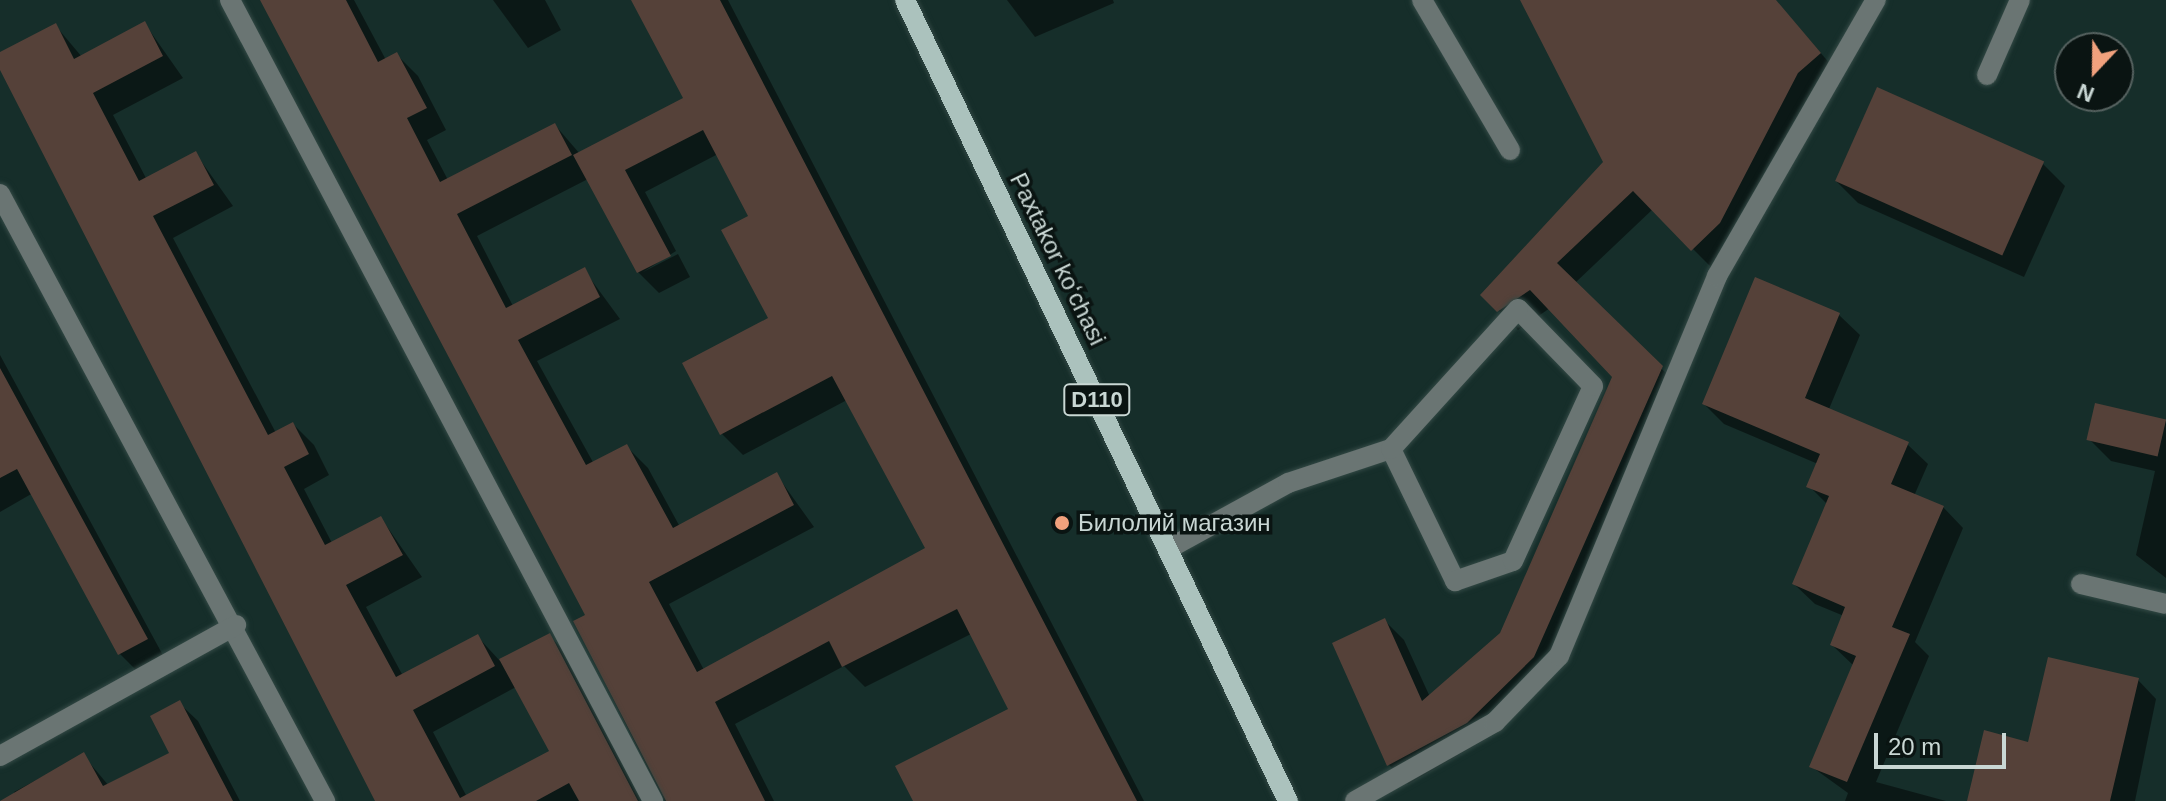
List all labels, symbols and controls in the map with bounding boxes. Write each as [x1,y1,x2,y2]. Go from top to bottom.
north arrow [2054,32,2134,112]
text: N [2074,78,2098,107]
street label: Paxtakor koʻchasi [1004,168,1112,350]
road number: D110 [1063,382,1131,418]
place label: Билолий магазин [1078,509,1271,537]
marker: Билолий магазин [1053,514,1071,532]
scale bar [1878,717,2010,767]
text: 20 m [1888,733,1941,760]

